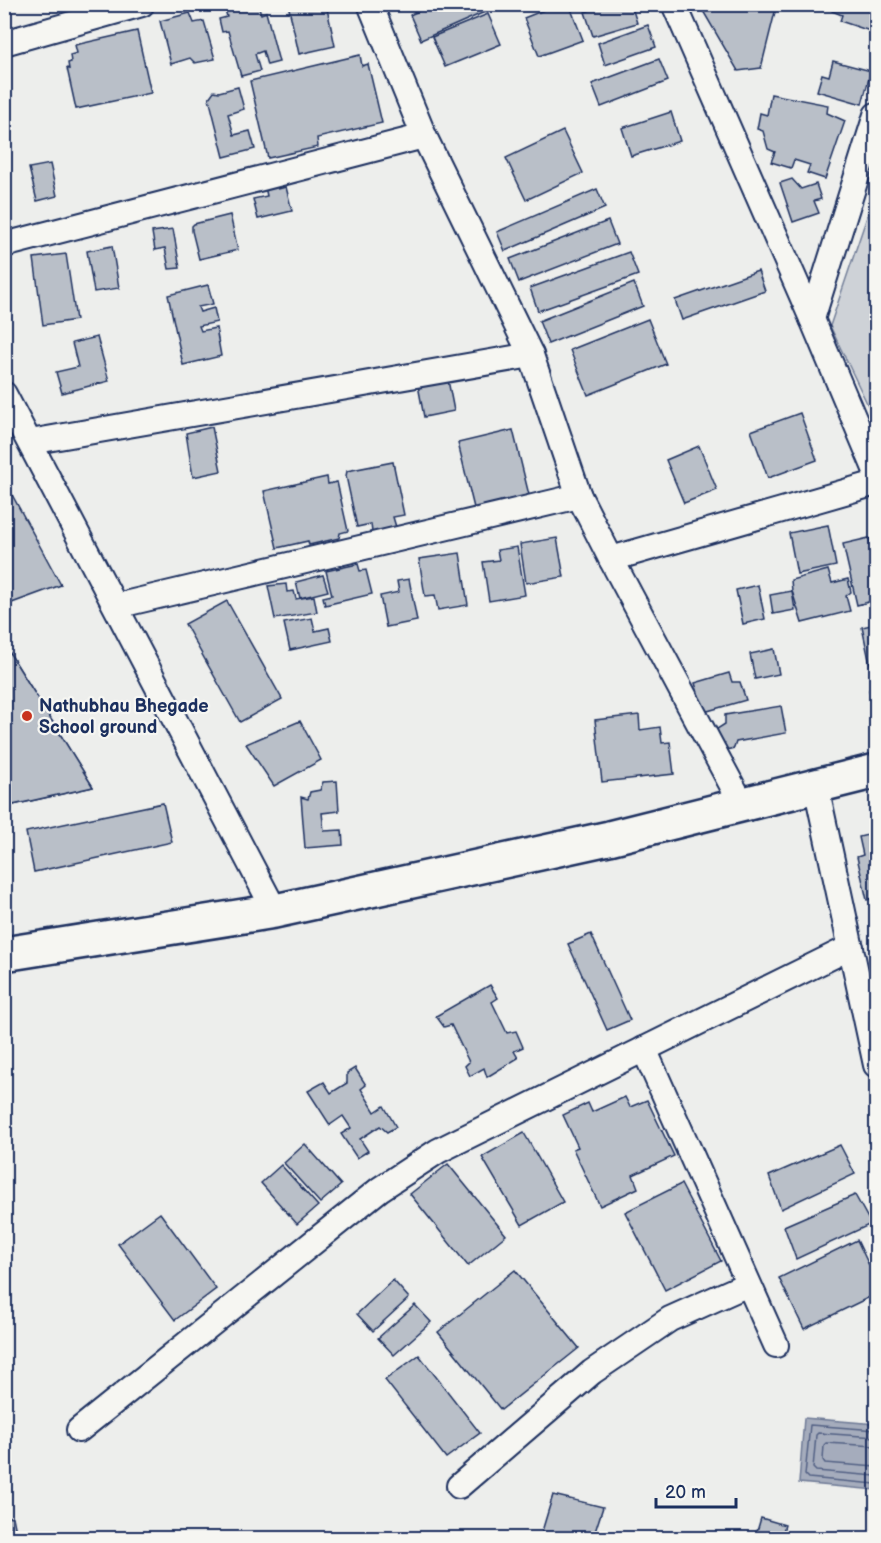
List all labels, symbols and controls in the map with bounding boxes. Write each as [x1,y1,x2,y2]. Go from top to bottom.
place label: Nathubhau Bhegade School ground [39,696,209,738]
marker: Nathubhau Bhegade School ground [20,709,34,723]
scale bar [656,1471,736,1509]
text: 20 m [665,1482,706,1503]

